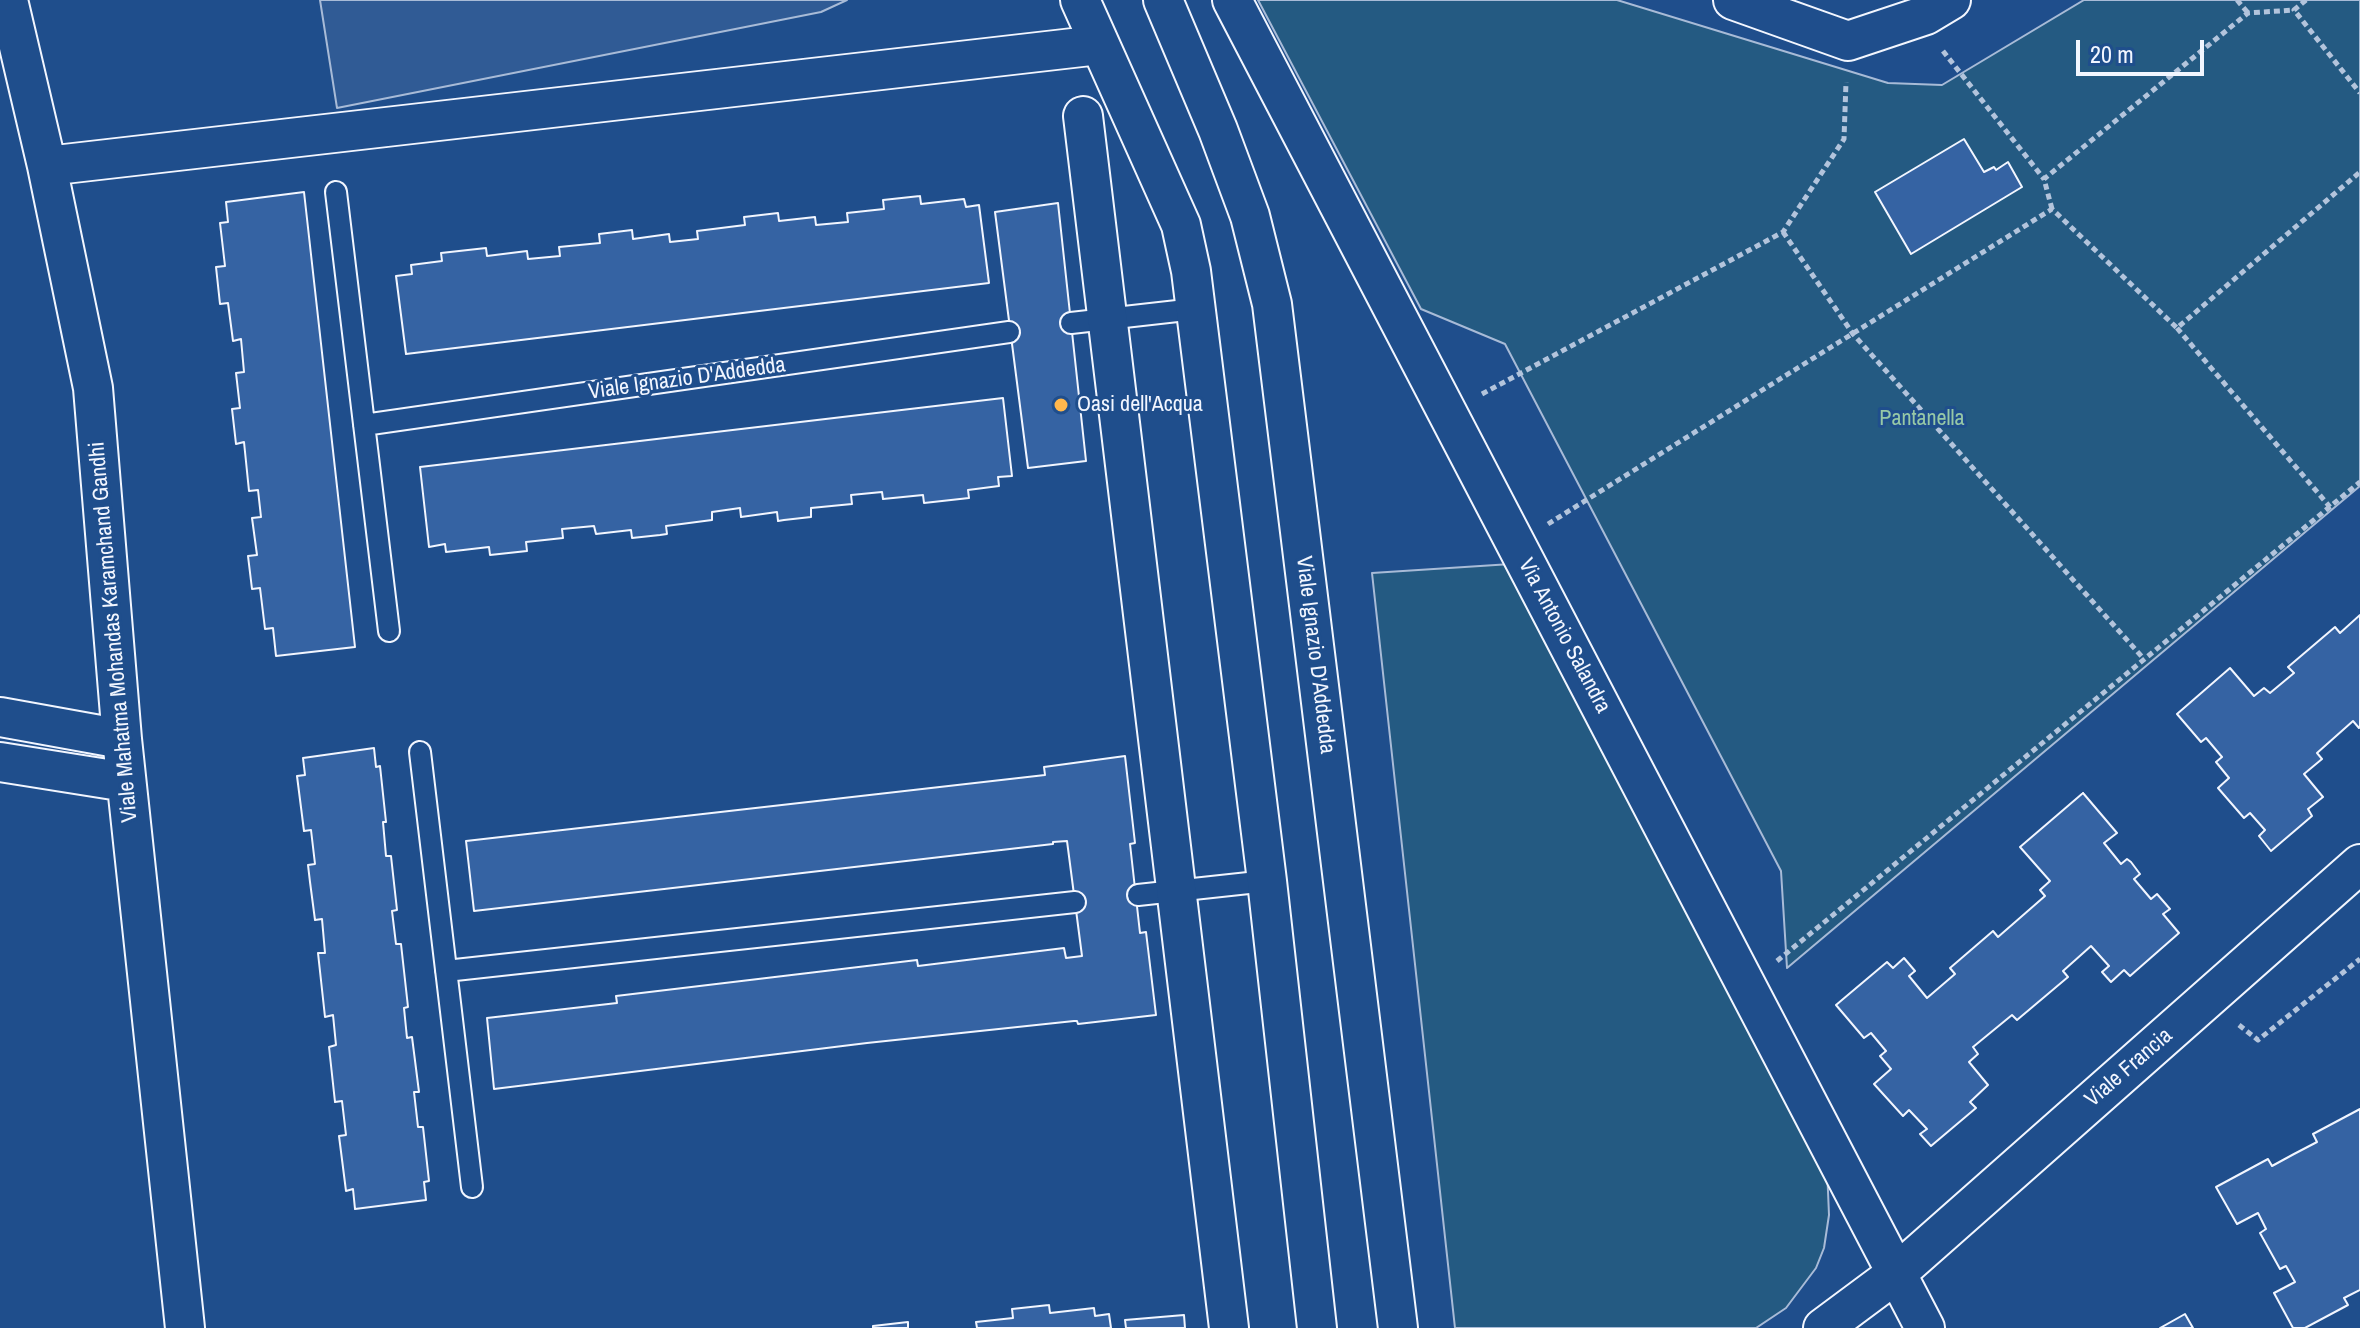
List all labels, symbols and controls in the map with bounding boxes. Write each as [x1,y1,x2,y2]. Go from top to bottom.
scale bar [2080,24,2208,74]
text: 20 m [2090,38,2134,70]
street label: Viale Ignazio D'Addedda [587,352,787,406]
place label: Oasi dell'Acqua [1077,392,1203,418]
marker: Oasi dell'Acqua [1052,396,1070,414]
park label: Pantanella [1879,406,1965,432]
street label: Viale Mahatma Mohandas Karamchand Gandhi [84,441,144,823]
street label: Via Antonio Salandra [1512,554,1616,718]
street label: Viale Ignazio D'Addedda [1290,555,1340,755]
street label: Viale Francia [2080,1023,2178,1113]

